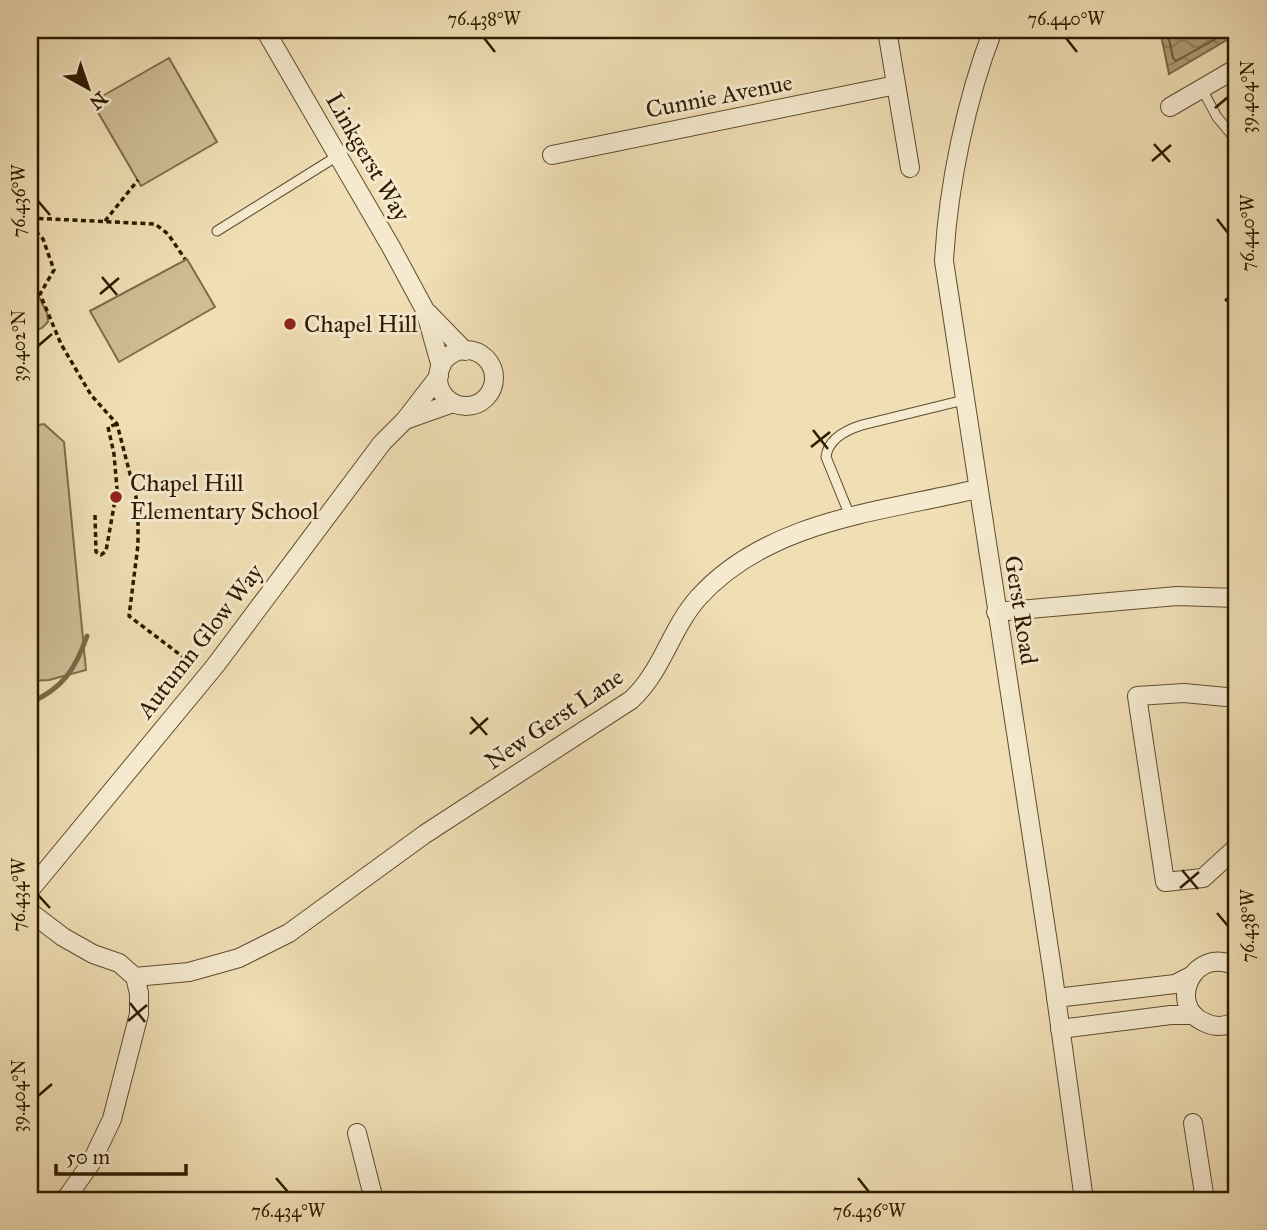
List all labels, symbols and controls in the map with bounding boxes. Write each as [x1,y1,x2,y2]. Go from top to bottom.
text: 76.438°W [447,8,521,30]
text: 76.440°W [1028,8,1105,30]
north arrow [52,52,122,122]
text: 39.404°N [1237,60,1259,134]
street label: Cunnie Avenue [643,67,795,125]
text: N [85,87,112,115]
street label: Linkgerst Way [319,87,417,227]
text: 76.436°W [8,164,30,237]
text: 76.440°W [1237,194,1259,271]
place label: Chapel Hill [304,309,418,339]
text: 39.402°N [8,310,30,382]
marker: Chapel Hill [282,316,298,332]
place label: Chapel Hill Elementary School [130,468,319,526]
marker: Chapel Hill Elementary School [108,489,124,505]
street label: Gerst Road [998,553,1044,667]
street label: Autumn Glow Way [130,557,270,725]
street label: New Gerst Lane [479,662,629,776]
text: 76.434°W [8,857,30,932]
text: 76.438°W [1237,889,1259,963]
text: 39.404°N [8,1059,30,1133]
scale bar [56,1132,186,1176]
text: 50 m [66,1144,111,1170]
text: 76.434°W [251,1200,326,1222]
text: 76.436°W [833,1200,906,1222]

